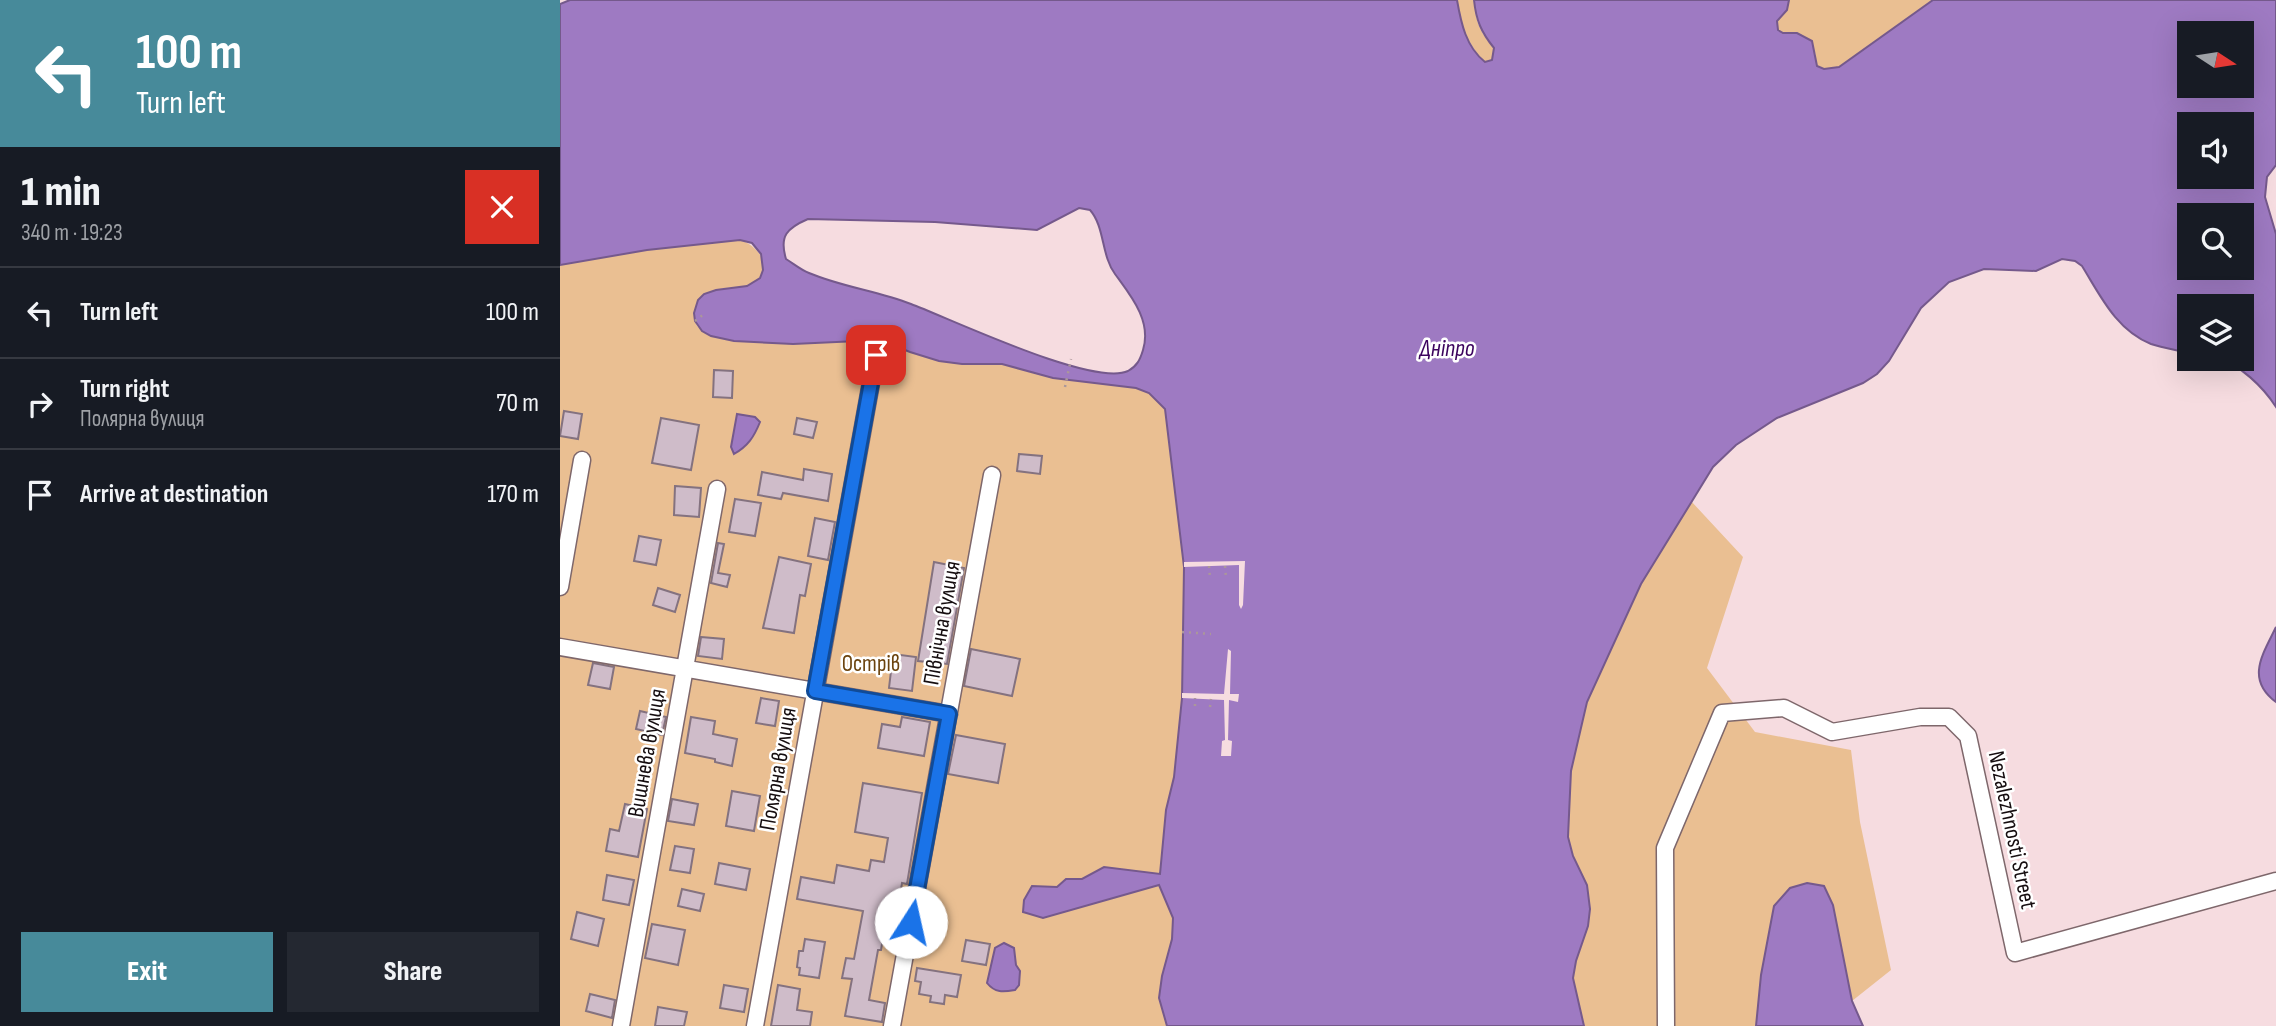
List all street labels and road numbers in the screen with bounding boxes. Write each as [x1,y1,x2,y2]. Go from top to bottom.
street label: Північна вулиця [917,559,967,687]
street label: Вишнева вулиця [622,687,672,819]
street label: Полярна вулиця [753,705,803,833]
street label: Nezalezhnosti Street [1982,748,2042,912]

